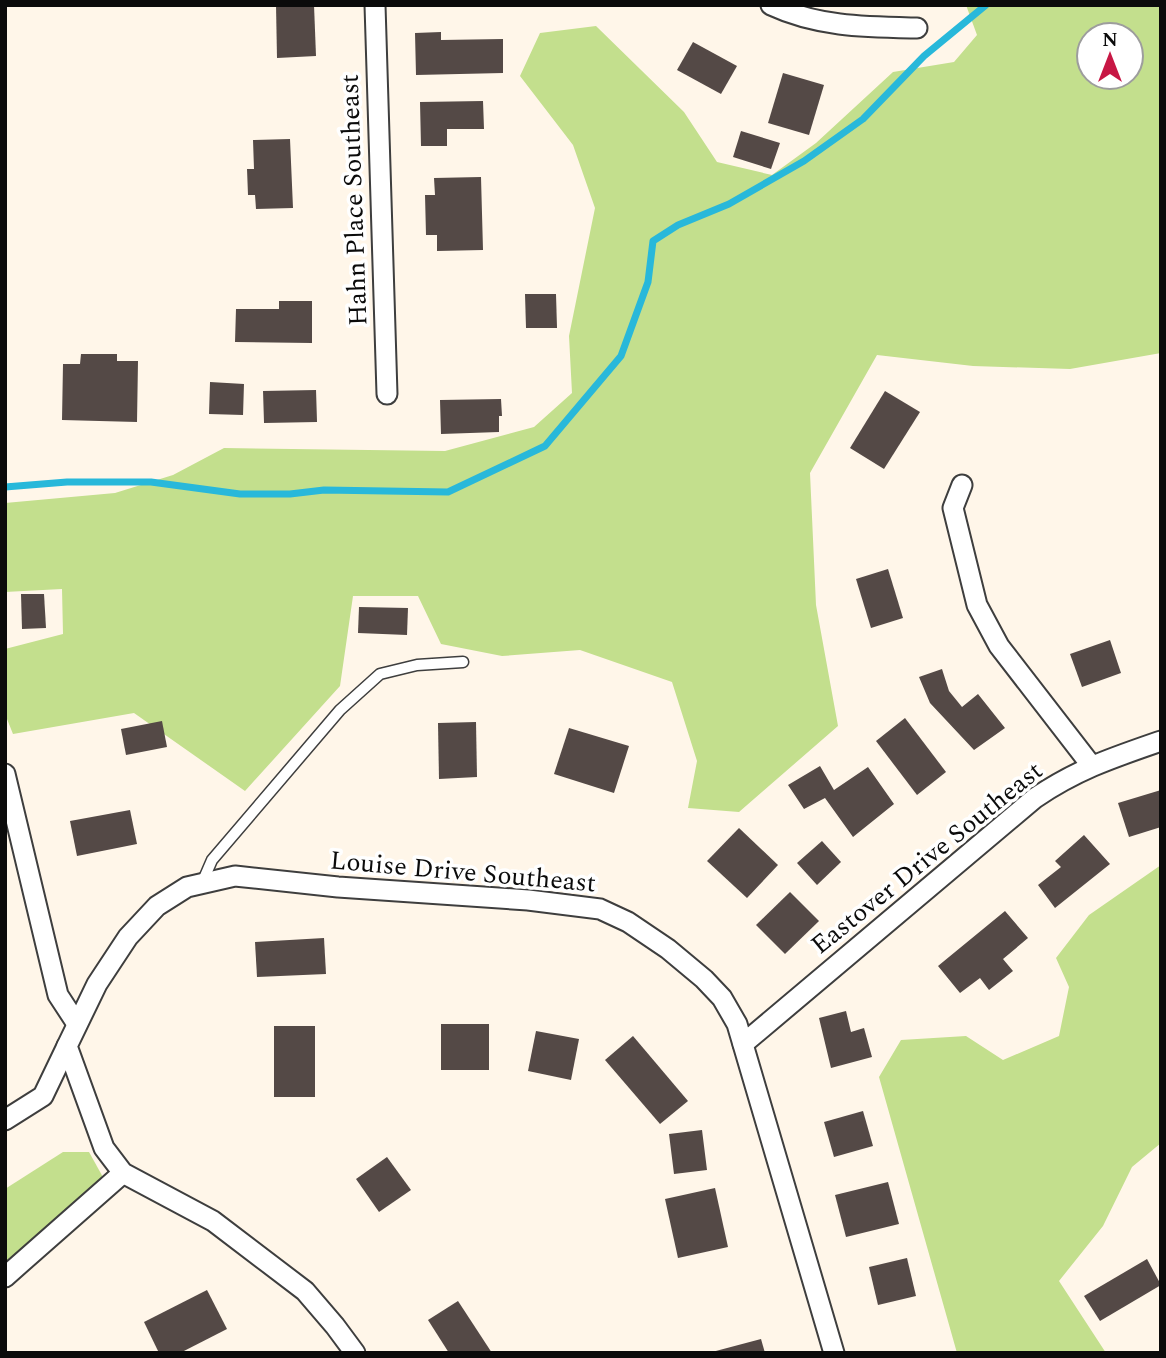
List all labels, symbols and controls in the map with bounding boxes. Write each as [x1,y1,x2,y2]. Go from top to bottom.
north arrow [1075,21,1145,91]
text: N [1102,26,1118,55]
street label: Hahn Place Southeast [330,73,378,327]
street label: Eastover Drive Southeast [802,752,1052,964]
street label: Louise Drive Southeast [328,840,598,904]

